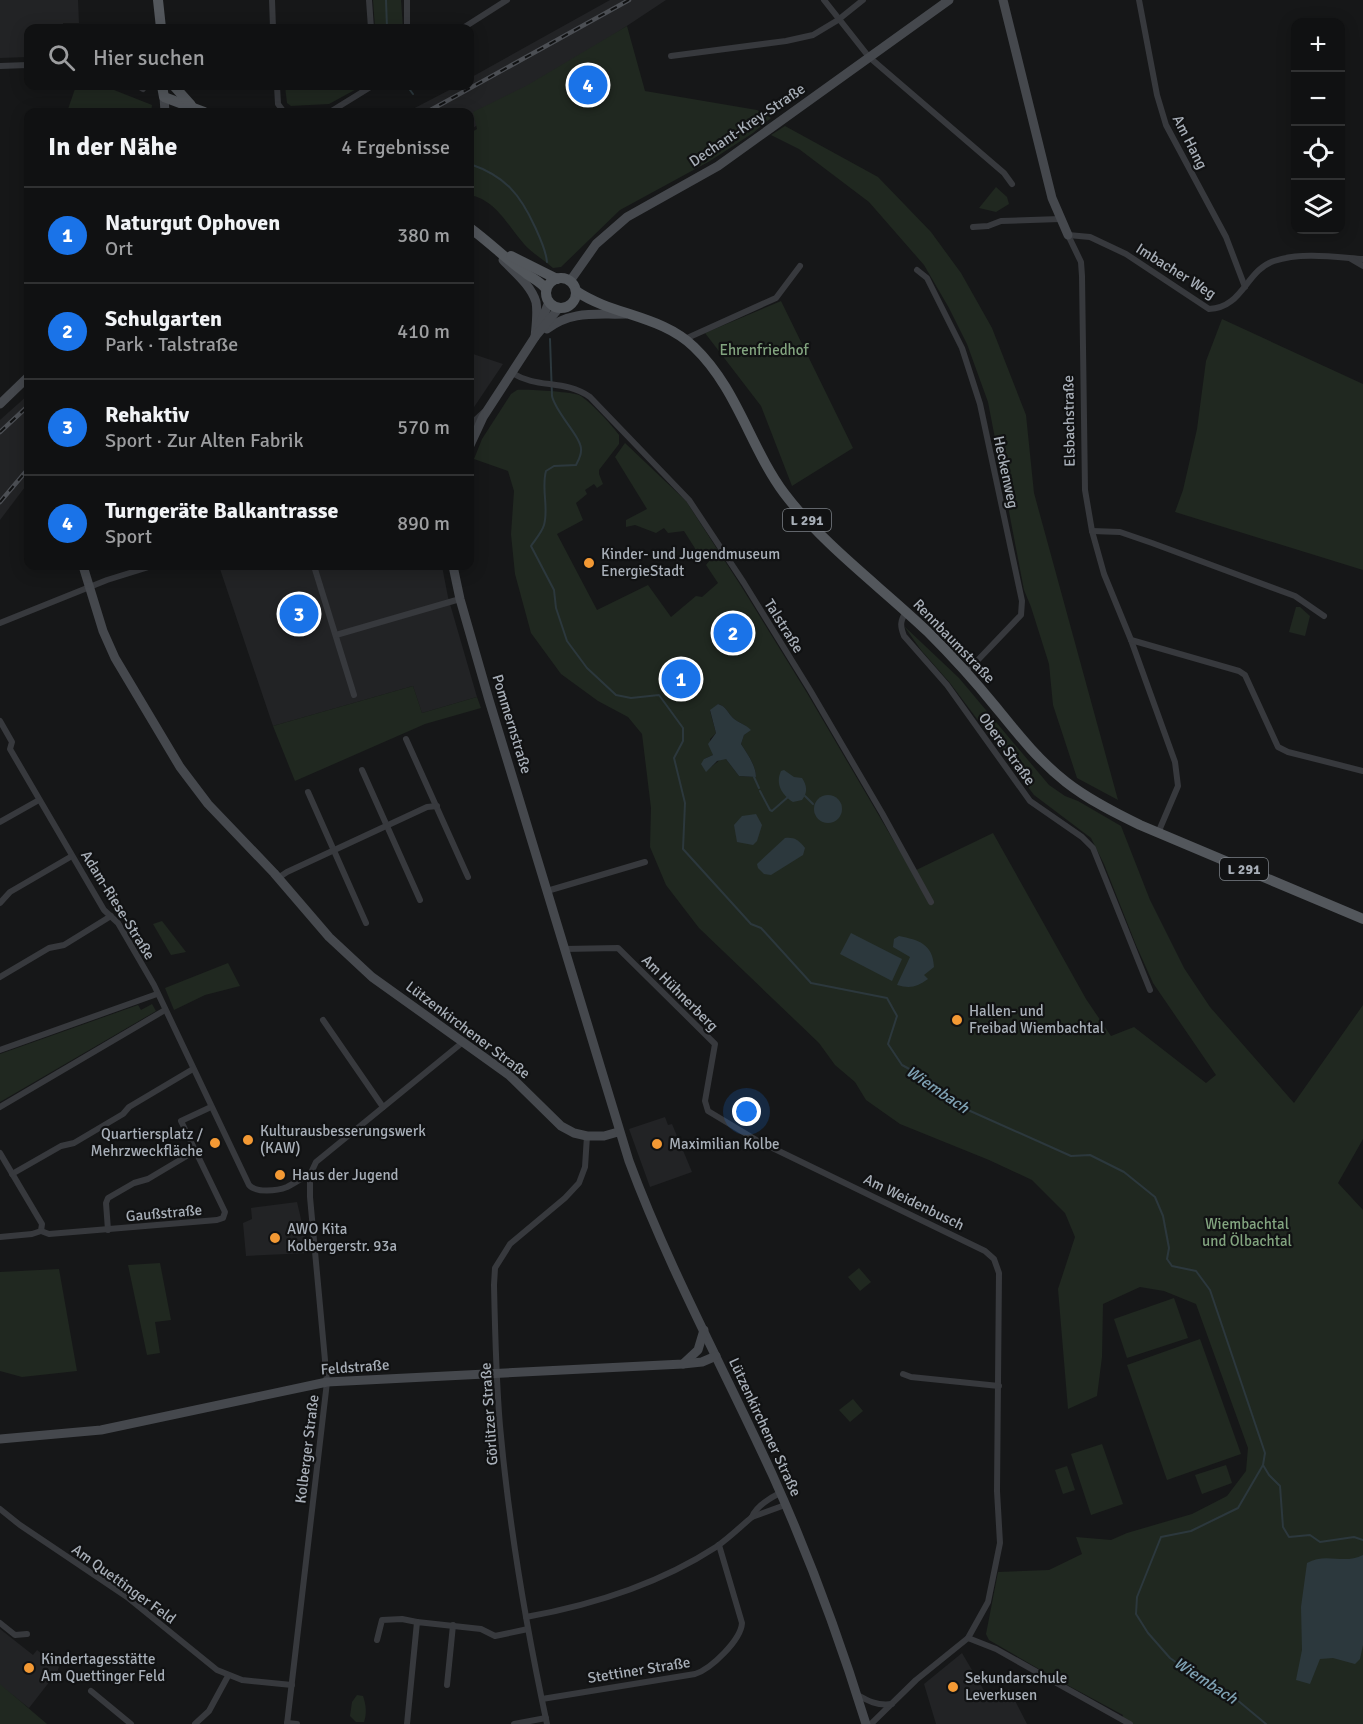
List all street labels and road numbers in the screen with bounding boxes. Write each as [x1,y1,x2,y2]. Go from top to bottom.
street label: Dechant-Krey-Straße [686,80,808,170]
street label: Am Hang [1169,112,1211,172]
street label: Imbacher Weg [1133,239,1219,303]
street label: Elsbachstraße [1059,375,1079,467]
street label: Heckenweg [990,434,1022,510]
road number: L 291 [783,509,831,531]
street label: Rennbaumstraße [909,595,999,687]
street label: Talstraße [760,596,808,656]
street label: Pommernstraße [488,672,536,776]
street label: Obere Straße [975,709,1039,789]
street label: Adam-Riese-Straße [77,847,159,963]
road number: L 291 [1220,858,1268,880]
street label: Am Hühnerberg [638,951,722,1035]
street label: Lützenkirchener Straße [402,977,534,1083]
street label: Am Weidenbusch [861,1170,967,1234]
street label: Gaußstraße [125,1201,203,1225]
street label: Lützenkirchener Straße [725,1355,805,1499]
street label: Feldstraße [320,1356,390,1378]
street label: Görlitzer Straße [476,1362,502,1466]
street label: Kolberger Straße [291,1394,323,1504]
street label: Am Quettinger Feld [68,1540,180,1628]
street label: Stettiner Straße [586,1653,692,1687]

